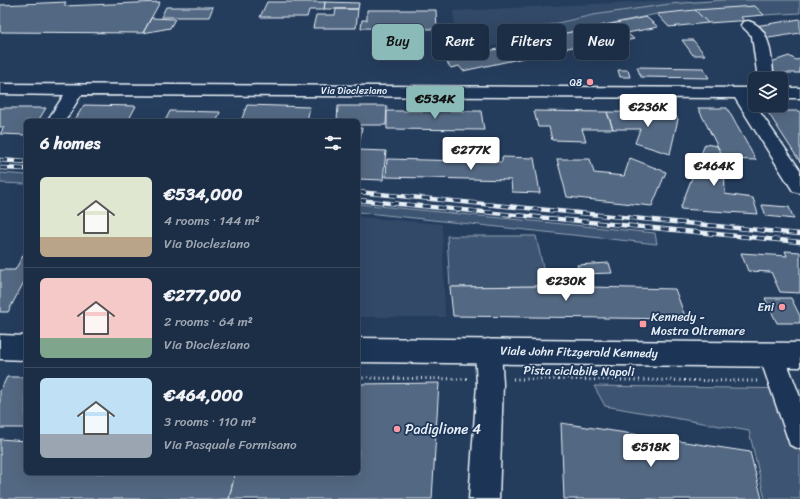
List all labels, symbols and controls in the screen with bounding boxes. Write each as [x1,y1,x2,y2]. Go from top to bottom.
chip: Buy [372,24,424,60]
chip: Rent [432,24,489,60]
chip: Filters [497,24,566,60]
chip: New [574,24,629,60]
map controls [748,72,788,112]
button: layers [748,72,788,112]
place label: Q8 [569,74,582,92]
marker: Q8 [585,77,595,87]
street label: Via Diocleziano [321,82,387,100]
pin: €534K [407,86,463,120]
text: €534K [415,87,455,110]
pin: €236K [620,94,676,128]
text: €236K [629,95,667,118]
text: 6 homes [40,128,100,158]
icon: filters [322,132,344,154]
pin: €277K [443,137,499,171]
text: €277K [452,138,490,161]
pin: €464K [686,153,742,187]
text: €464K [694,154,734,177]
text: €534,000 [164,179,242,209]
icon: home [72,193,120,241]
text: 4 rooms · 144 m² [164,209,260,232]
text: Via Diocleziano [164,232,250,255]
pin: €230K [538,268,594,302]
text: €230K [546,269,586,292]
text: €277,000 [164,280,241,310]
icon: home [72,294,120,342]
place label: Eni [758,296,775,318]
marker: Eni [777,302,787,312]
place label: Kennedy - Mostra Oltremare [651,306,745,342]
text: 2 rooms · 64 m² [164,310,253,333]
marker: Kennedy - Mostra Oltremare [638,319,648,329]
text: Via Diocleziano [164,333,250,356]
street label: Viale John Fitzgerald Kennedy [500,340,659,364]
street label: Pista ciclabile Napoli [523,359,635,383]
text: €464,000 [164,380,243,410]
icon: home [72,394,120,442]
text: 3 rooms · 110 m² [164,410,256,433]
place label: Padiglione 4 [405,417,481,442]
marker: Padiglione 4 [392,424,402,434]
text: Via Pasquale Formisano [164,433,297,456]
pin: €518K [623,434,679,468]
text: €518K [632,435,670,458]

